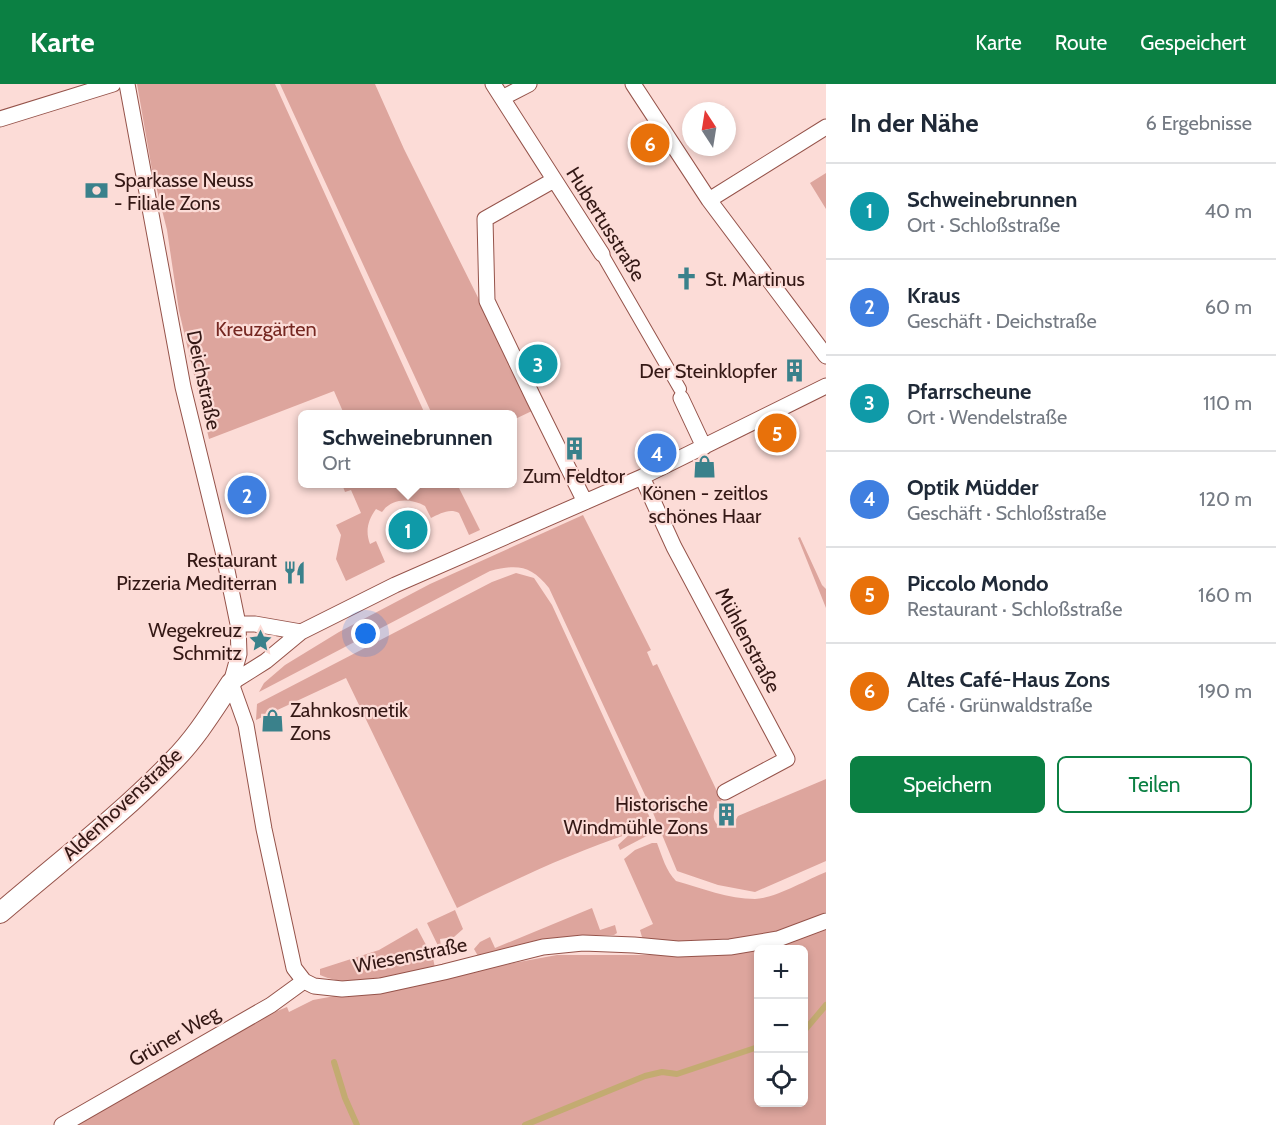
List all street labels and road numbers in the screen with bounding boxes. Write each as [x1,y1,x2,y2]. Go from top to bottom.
street label: Hubertusstraße [561,163,651,285]
street label: Deichstraße [182,328,226,432]
street label: Mühlenstraße [710,583,786,697]
street label: Aldenhovenstraße [57,743,187,865]
street label: Wiesenstraße [351,932,469,978]
street label: Grüner Weg [124,1000,225,1072]

